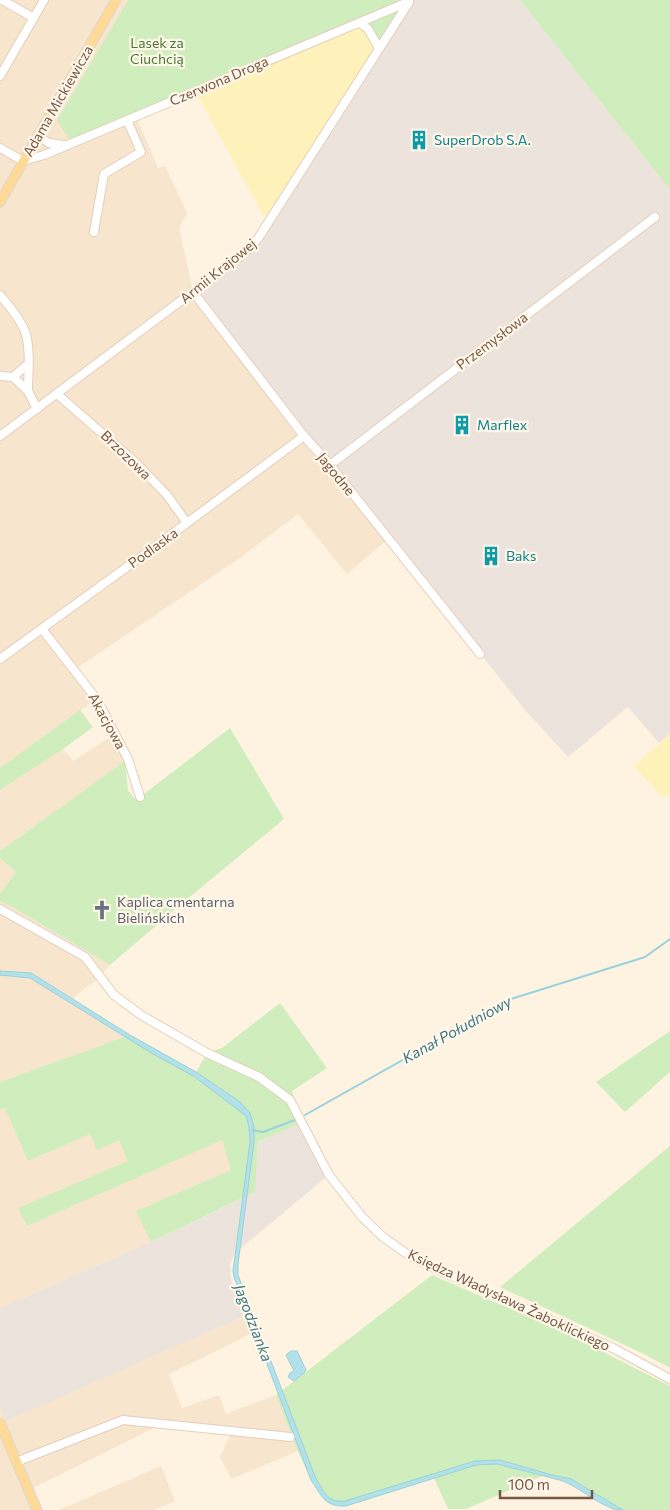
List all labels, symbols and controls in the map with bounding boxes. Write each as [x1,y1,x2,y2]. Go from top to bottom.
park label: Lasek za Ciuchcią [130,34,184,67]
street label: Adama Mickiewicza [19,42,96,159]
street label: Czerwona Droga [167,52,271,109]
building icon: SuperDrob S.A. [408,129,430,151]
place label: SuperDrob S.A. [434,131,531,148]
street label: Armii Krajowej [176,235,259,307]
street label: Przemysłowa [453,308,531,373]
building icon: Marflex [451,414,473,436]
place label: Marflex [477,416,528,433]
street label: Brzozowa [98,427,155,483]
street label: Jagodne [314,449,359,499]
street label: Podlaska [125,524,181,571]
building icon: Baks [480,545,502,567]
place label: Baks [506,547,536,564]
street label: Akacjowa [85,690,130,752]
place label: Kaplica cmentarna Bielińskich [117,893,235,926]
church icon: Kaplica cmentarna Bielińskich [91,899,113,921]
water label: Kanał Południowy [399,991,515,1067]
street label: Księdza Władysława Żaboklickiego [406,1245,613,1354]
water label: Jagodzianka [230,1280,277,1364]
scale bar [500,1468,592,1500]
text: 100 m [508,1475,550,1493]

